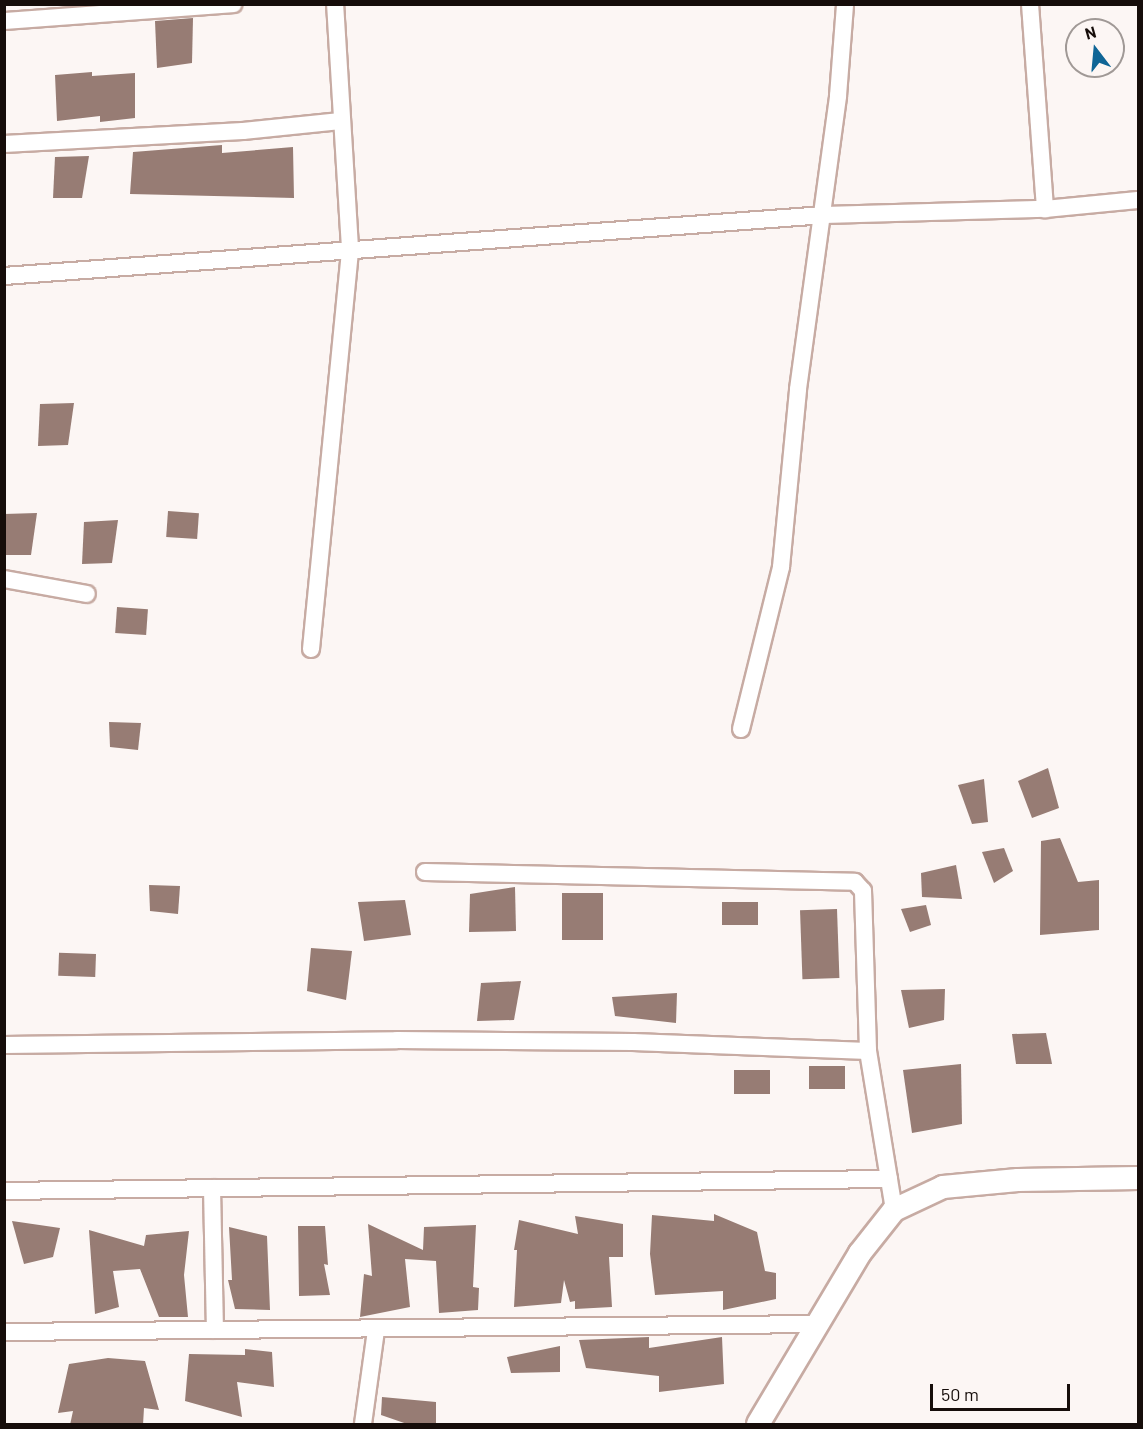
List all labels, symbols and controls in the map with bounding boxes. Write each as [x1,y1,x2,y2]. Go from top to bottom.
north arrow [1065,18,1125,78]
text: N [1083,22,1098,43]
scale bar [933,1372,1072,1410]
text: 50 m [941,1383,979,1405]

